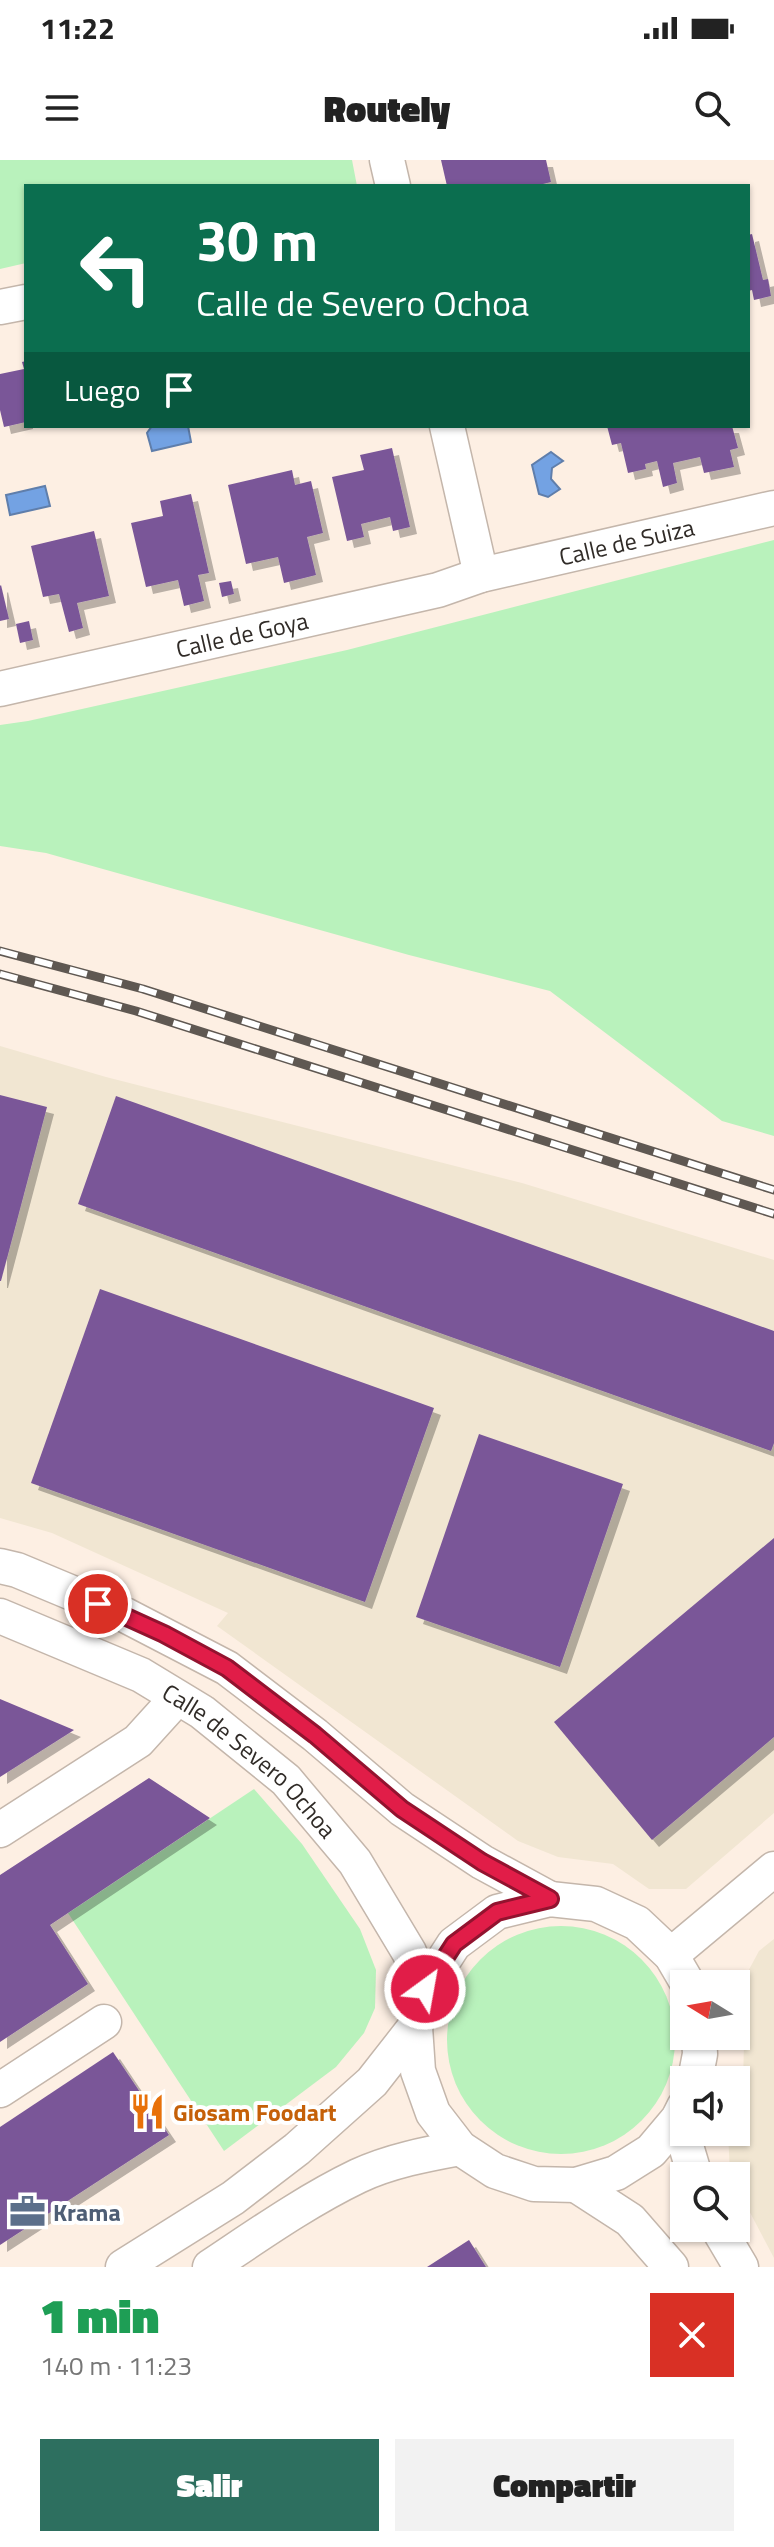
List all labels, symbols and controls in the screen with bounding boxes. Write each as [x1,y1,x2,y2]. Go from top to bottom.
text: 11:22 [40,5,115,51]
text: Routely [324,81,450,136]
icon: menu [40,86,84,130]
icon: search [690,86,734,130]
text: 30 m [196,198,318,283]
icon: left [64,216,168,320]
text: Calle de Severo Ochoa [196,275,529,330]
text: Luego [64,367,141,413]
icon: arrive [157,368,201,412]
street label: Calle de Suiza [556,509,698,575]
street label: Calle de Goya [172,602,311,667]
pin [64,1570,132,1638]
icon: arrive [76,1582,120,1626]
street label: Calle de Severo Ochoa [156,1674,345,1846]
position arrow [383,1947,467,2031]
north arrow [670,1970,750,2050]
map controls [670,1970,750,2242]
button: sound [670,2066,750,2146]
restaurant icon: Giosam Foodart [128,2093,166,2131]
place label: Giosam Foodart [173,2094,337,2130]
button: search [670,2162,750,2242]
office icon: Krama [8,2193,46,2231]
place label: Krama [53,2194,121,2230]
text: 1 min [40,2279,159,2352]
button: close [650,2293,734,2377]
text: 140 m · 11:23 [40,2346,192,2385]
button: Salir [40,2439,379,2531]
button: Compartir [395,2439,734,2531]

